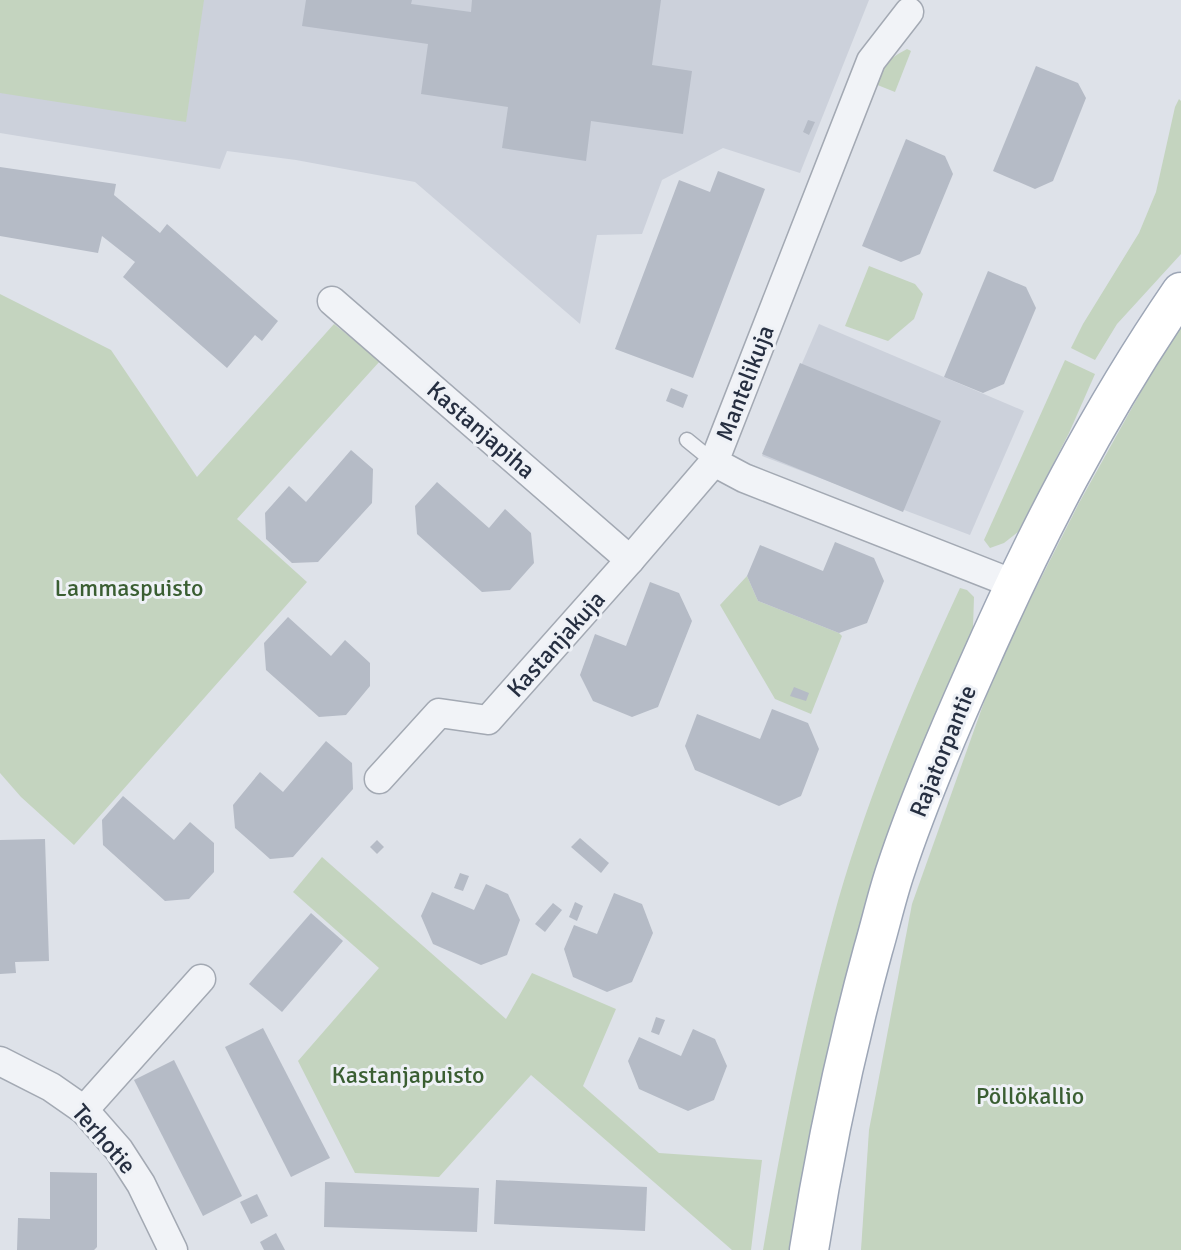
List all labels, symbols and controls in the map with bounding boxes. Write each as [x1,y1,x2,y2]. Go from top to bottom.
street label: Mantelikuja [709,321,781,445]
street label: Kastanjapiha [421,375,541,485]
park label: Lammaspuisto [55,573,203,603]
street label: Kastanjakuja [500,585,612,703]
street label: Rajatorpantie [903,681,983,821]
park label: Kastanjapuisto [332,1060,484,1090]
park label: Pöllökallio [976,1081,1084,1111]
street label: Terhotie [65,1098,143,1180]

